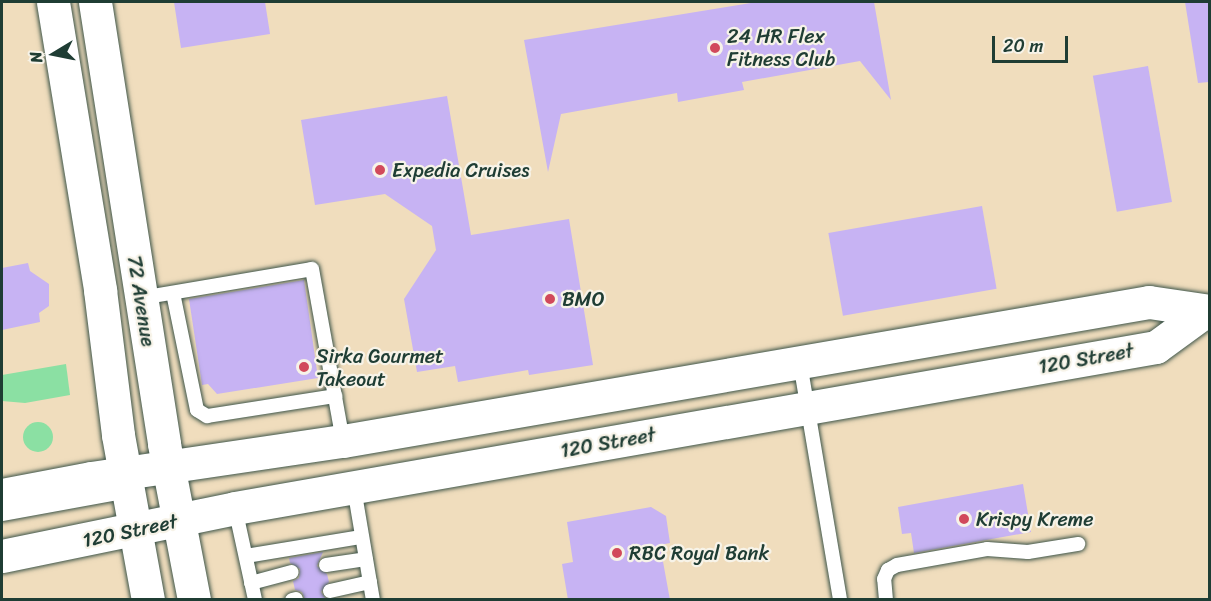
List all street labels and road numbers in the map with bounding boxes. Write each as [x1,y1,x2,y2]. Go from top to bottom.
street label: 72 Avenue [122,254,160,348]
street label: 120 Street [1037,339,1135,379]
street label: 120 Street [559,423,657,463]
street label: 120 Street [81,509,179,553]

